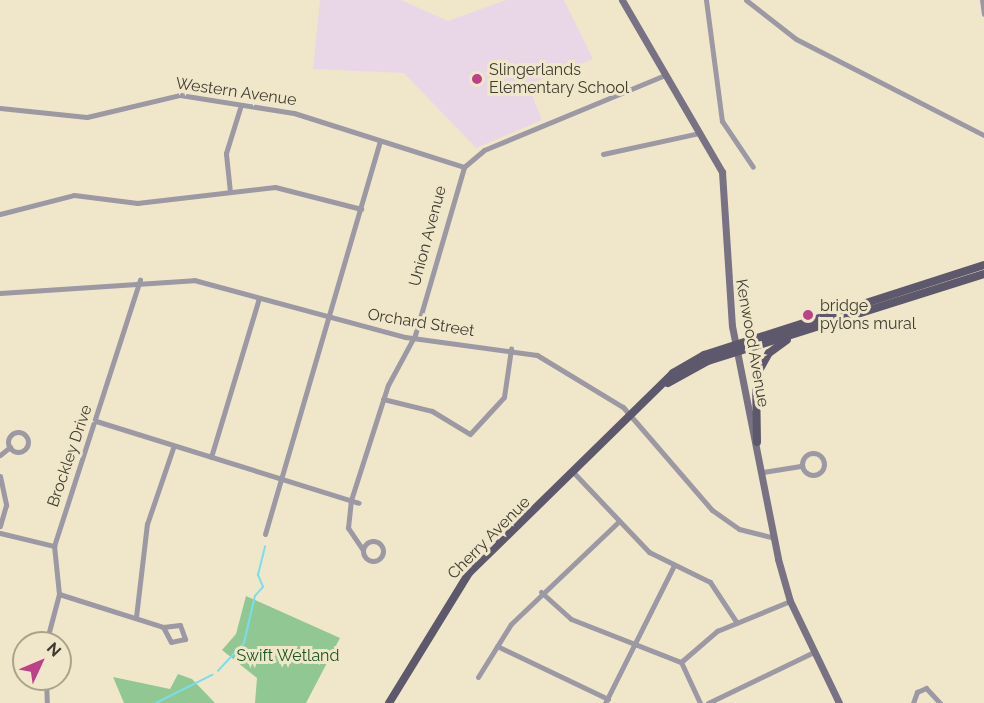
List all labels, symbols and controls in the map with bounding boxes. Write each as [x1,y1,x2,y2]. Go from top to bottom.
place label: Slingerlands Elementary School [489,60,629,98]
marker: Slingerlands Elementary School [470,72,484,86]
street label: Western Avenue [174,74,298,110]
street label: Union Avenue [405,183,451,289]
street label: Kenwood Avenue [731,277,773,409]
place label: bridge pylons mural [820,296,916,334]
street label: Orchard Street [366,305,476,341]
marker: bridge pylons mural [801,308,815,322]
street label: Brockley Drive [43,402,97,510]
street label: Cherry Avenue [443,492,535,584]
north arrow [12,631,72,691]
text: N [43,639,65,661]
park label: Swift Wetland [236,646,340,666]

